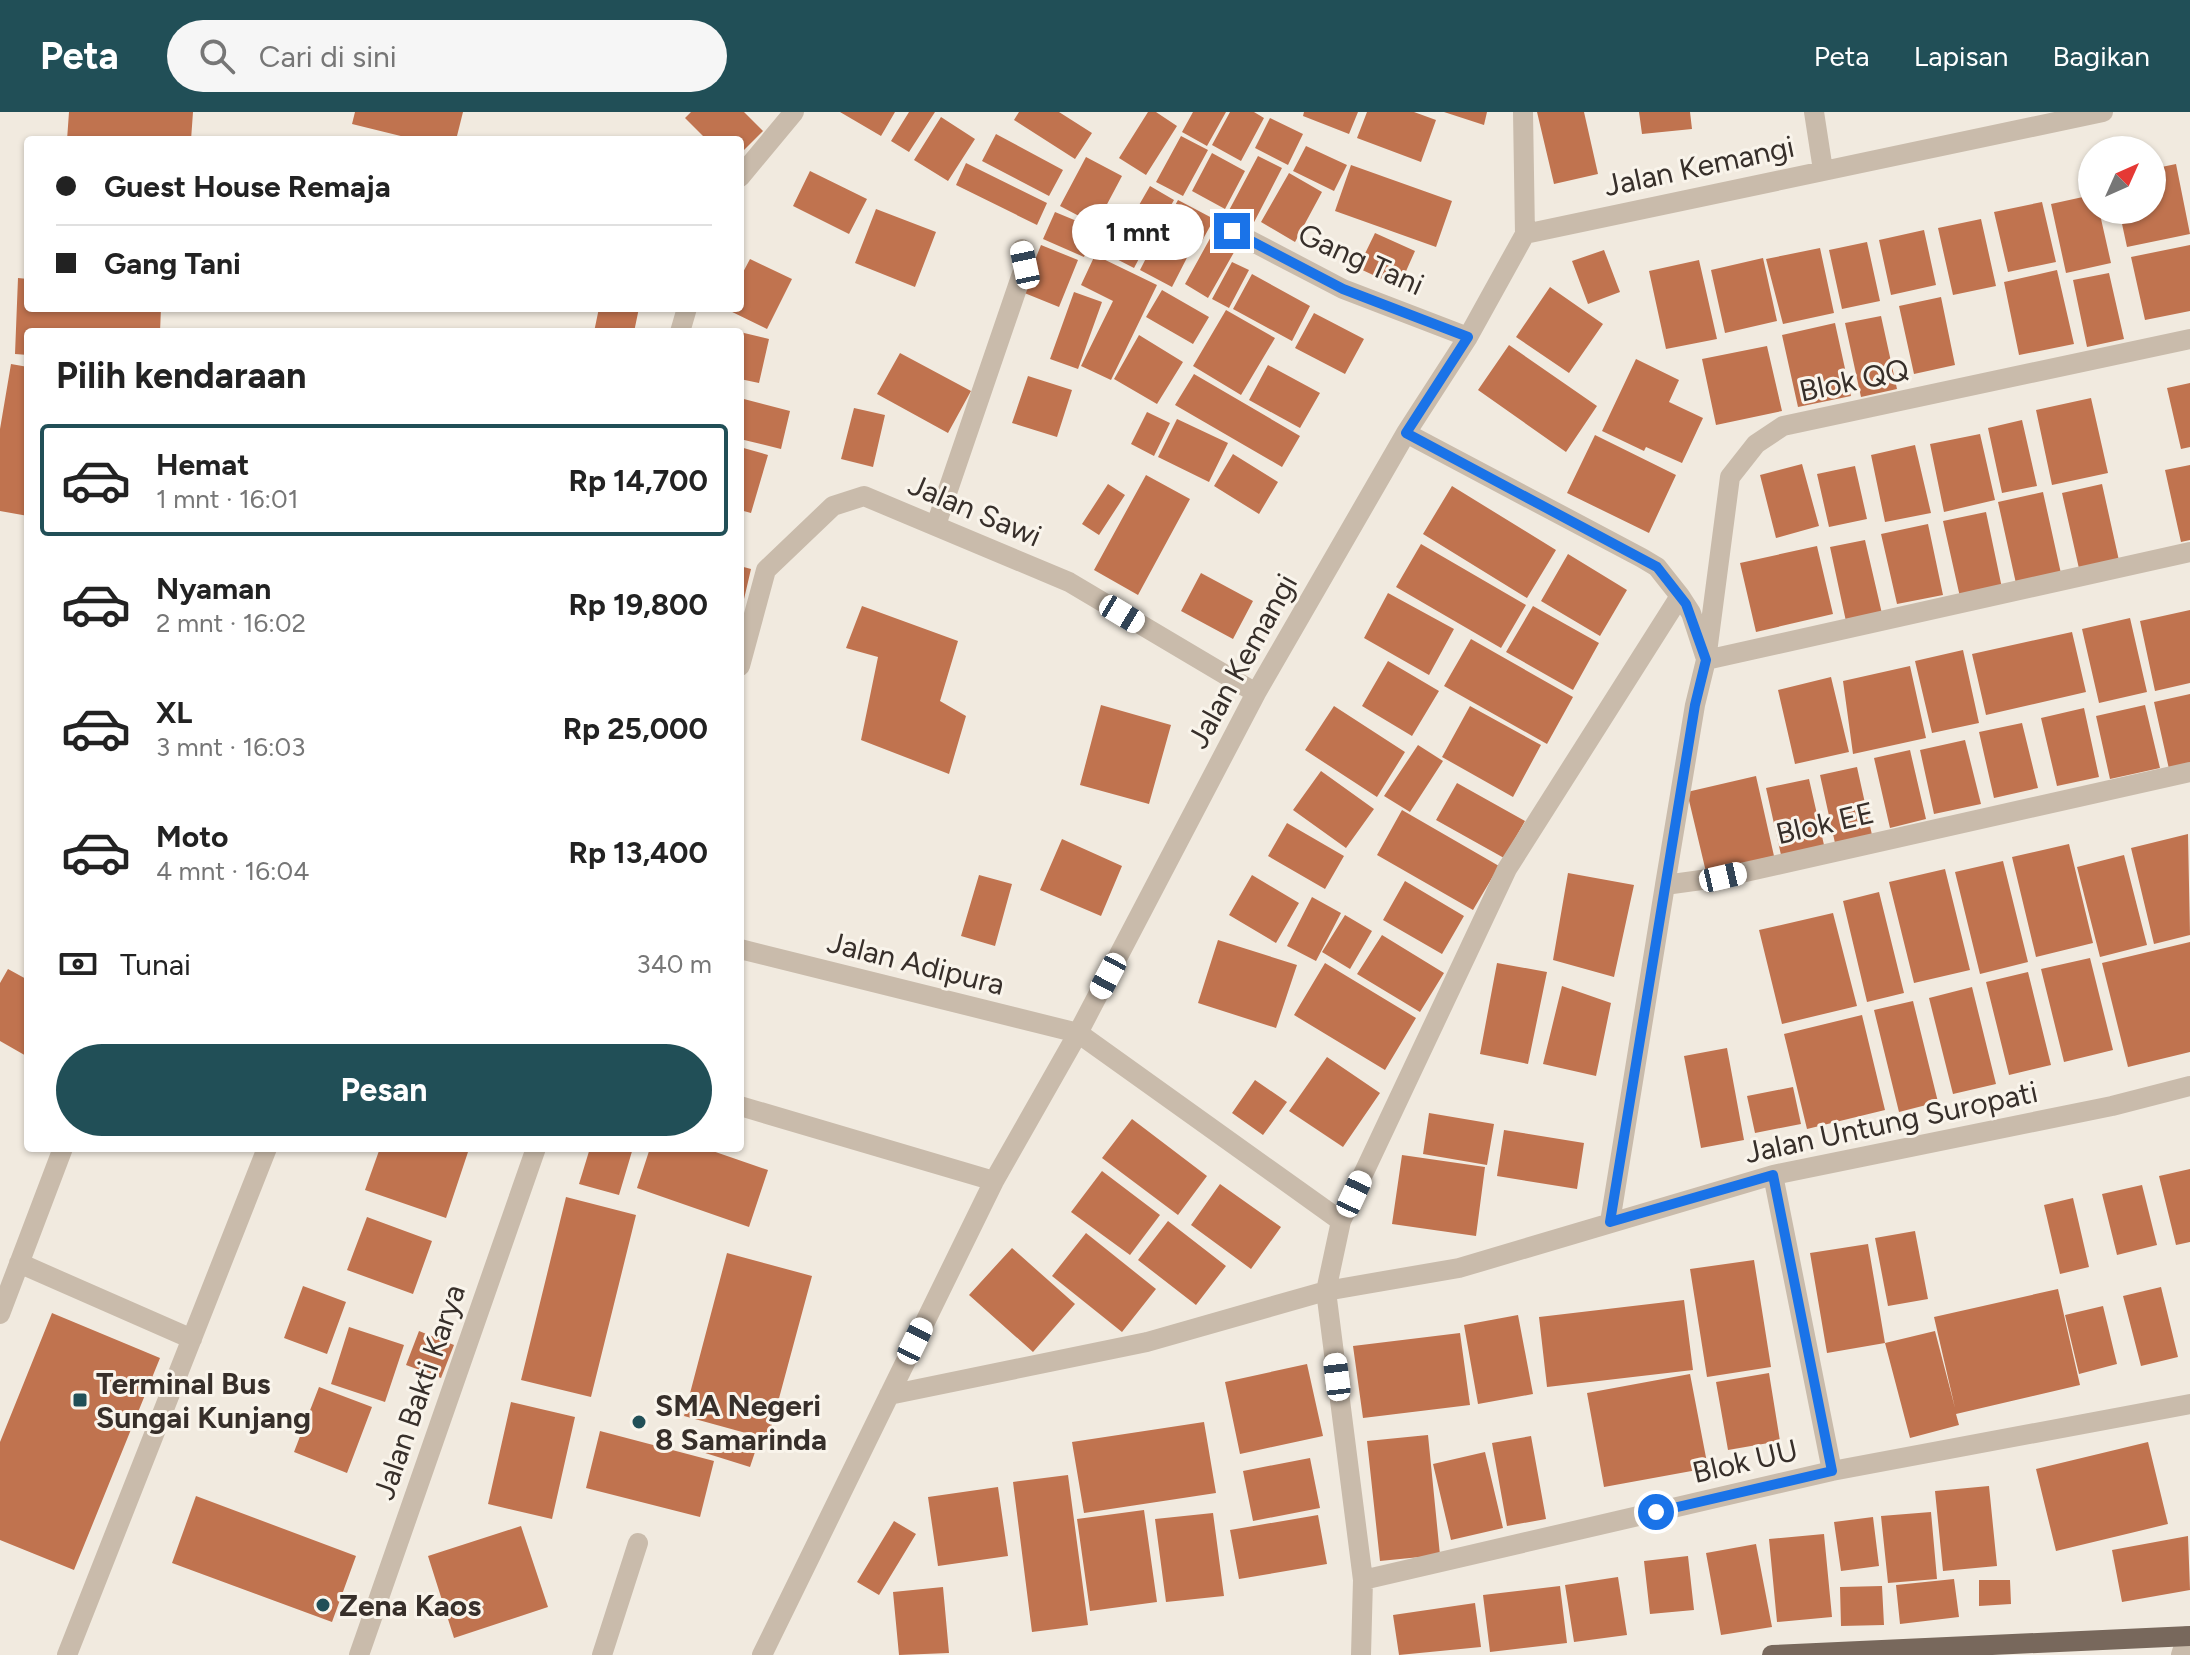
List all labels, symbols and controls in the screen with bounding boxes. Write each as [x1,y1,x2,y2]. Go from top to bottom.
search box [167,20,727,92]
text: Peta [40,33,119,79]
icon: search [195,34,239,78]
text: Cari di sini [259,38,397,75]
text: Peta [1814,39,1870,73]
text: Lapisan [1914,39,2008,73]
text: Bagikan [2052,39,2150,73]
street label: Jalan Kemangi [1601,128,1797,204]
north arrow [2078,136,2166,224]
map controls [2078,136,2166,224]
text: Guest House Remaja [104,168,391,205]
callout: 1 mnt [1072,203,1204,259]
route end [1214,213,1250,249]
street label: Gang Tani [1292,215,1430,303]
text: 1 mnt [1105,216,1171,248]
car [1008,239,1042,291]
text: Gang Tani [104,245,241,282]
street label: Blok QQ [1796,350,1912,410]
text: Pilih kendaraan [56,354,306,397]
icon: car [60,444,132,516]
text: Hemat [156,446,249,483]
text: Rp 14,700 [569,462,708,499]
street label: Jalan Sawi [903,465,1047,555]
text: 1 mnt · 16:01 [156,483,299,515]
street label: Jalan Kemangi [1179,567,1305,755]
icon: car [60,568,132,640]
text: Nyaman [156,570,271,607]
text: Rp 19,800 [568,586,708,623]
car [1095,591,1149,637]
text: 2 mnt · 16:02 [156,607,306,639]
icon: car [60,692,132,764]
text: XL [156,694,192,731]
text: Rp 25,000 [563,710,708,747]
text: 3 mnt · 16:03 [156,731,305,763]
street label: Blok EE [1772,794,1878,852]
icon: car [60,816,132,888]
text: Moto [156,818,228,855]
text: Rp 13,400 [569,834,708,871]
text: 4 mnt · 16:04 [156,855,309,887]
car [1697,860,1749,894]
street label: Jalan Adipura [824,923,1008,1003]
icon: cash [56,942,100,986]
text: Tunai [120,946,191,983]
text: 340 m [636,948,712,980]
car [1086,949,1130,1003]
button: Pesan [56,1044,712,1136]
street label: Jalan Untung Suropati [1741,1073,2041,1171]
car [1333,1167,1375,1221]
street label: Jalan Bakti Karya [365,1280,473,1504]
car [894,1314,936,1368]
car [1322,1352,1352,1402]
place label: Terminal Bus Sungai Kunjang [96,1365,311,1436]
place label: SMA Negeri 8 Samarinda [655,1387,827,1458]
marker: Terminal Bus Sungai Kunjang [71,1391,89,1409]
marker: SMA Negeri 8 Samarinda [630,1413,648,1431]
street label: Blok UU [1689,1431,1801,1491]
route start [1638,1494,1674,1530]
place label: Zena Kaos [339,1587,481,1624]
marker: Zena Kaos [314,1596,332,1614]

